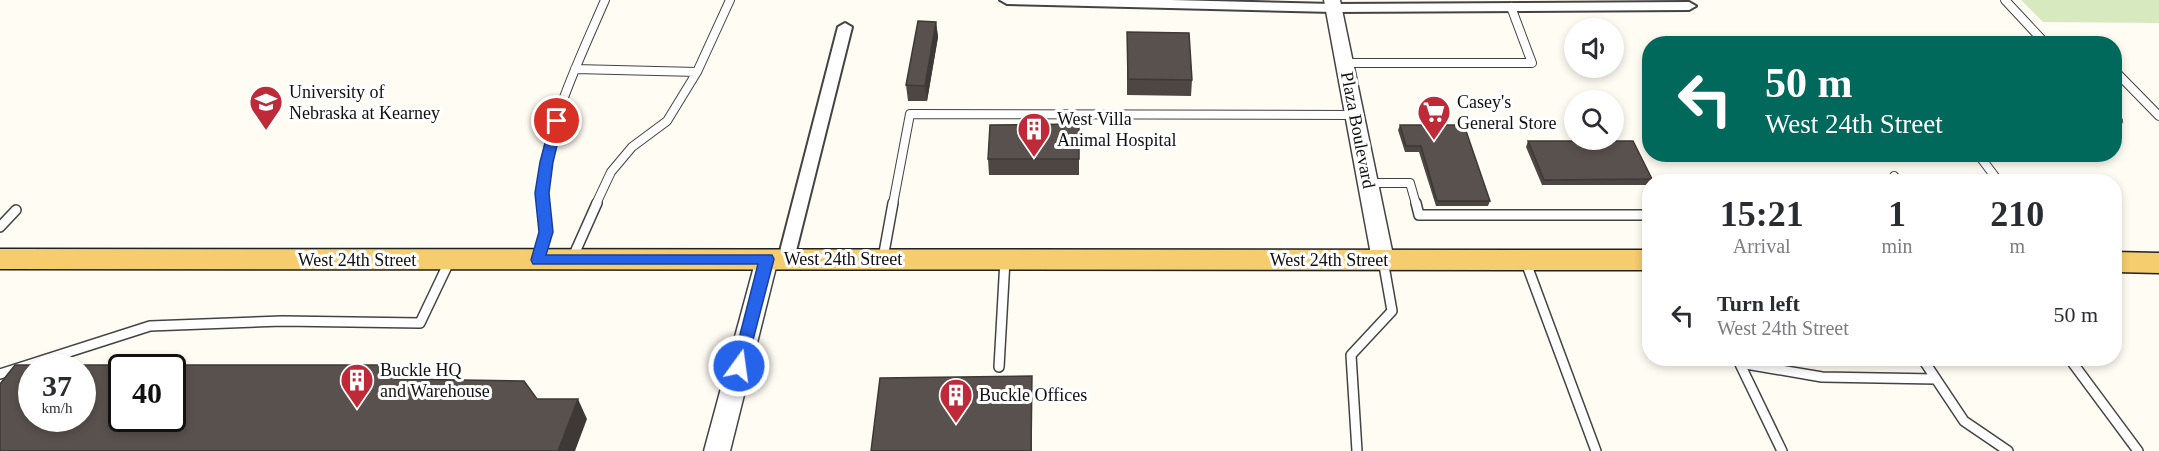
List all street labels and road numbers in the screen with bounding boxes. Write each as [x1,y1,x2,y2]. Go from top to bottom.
street label: Plaza Boulevard [1337,70,1379,190]
street label: West 24th Street [784,249,902,269]
street label: West 24th Street [298,250,416,270]
street label: West 24th Street [1270,250,1388,270]

